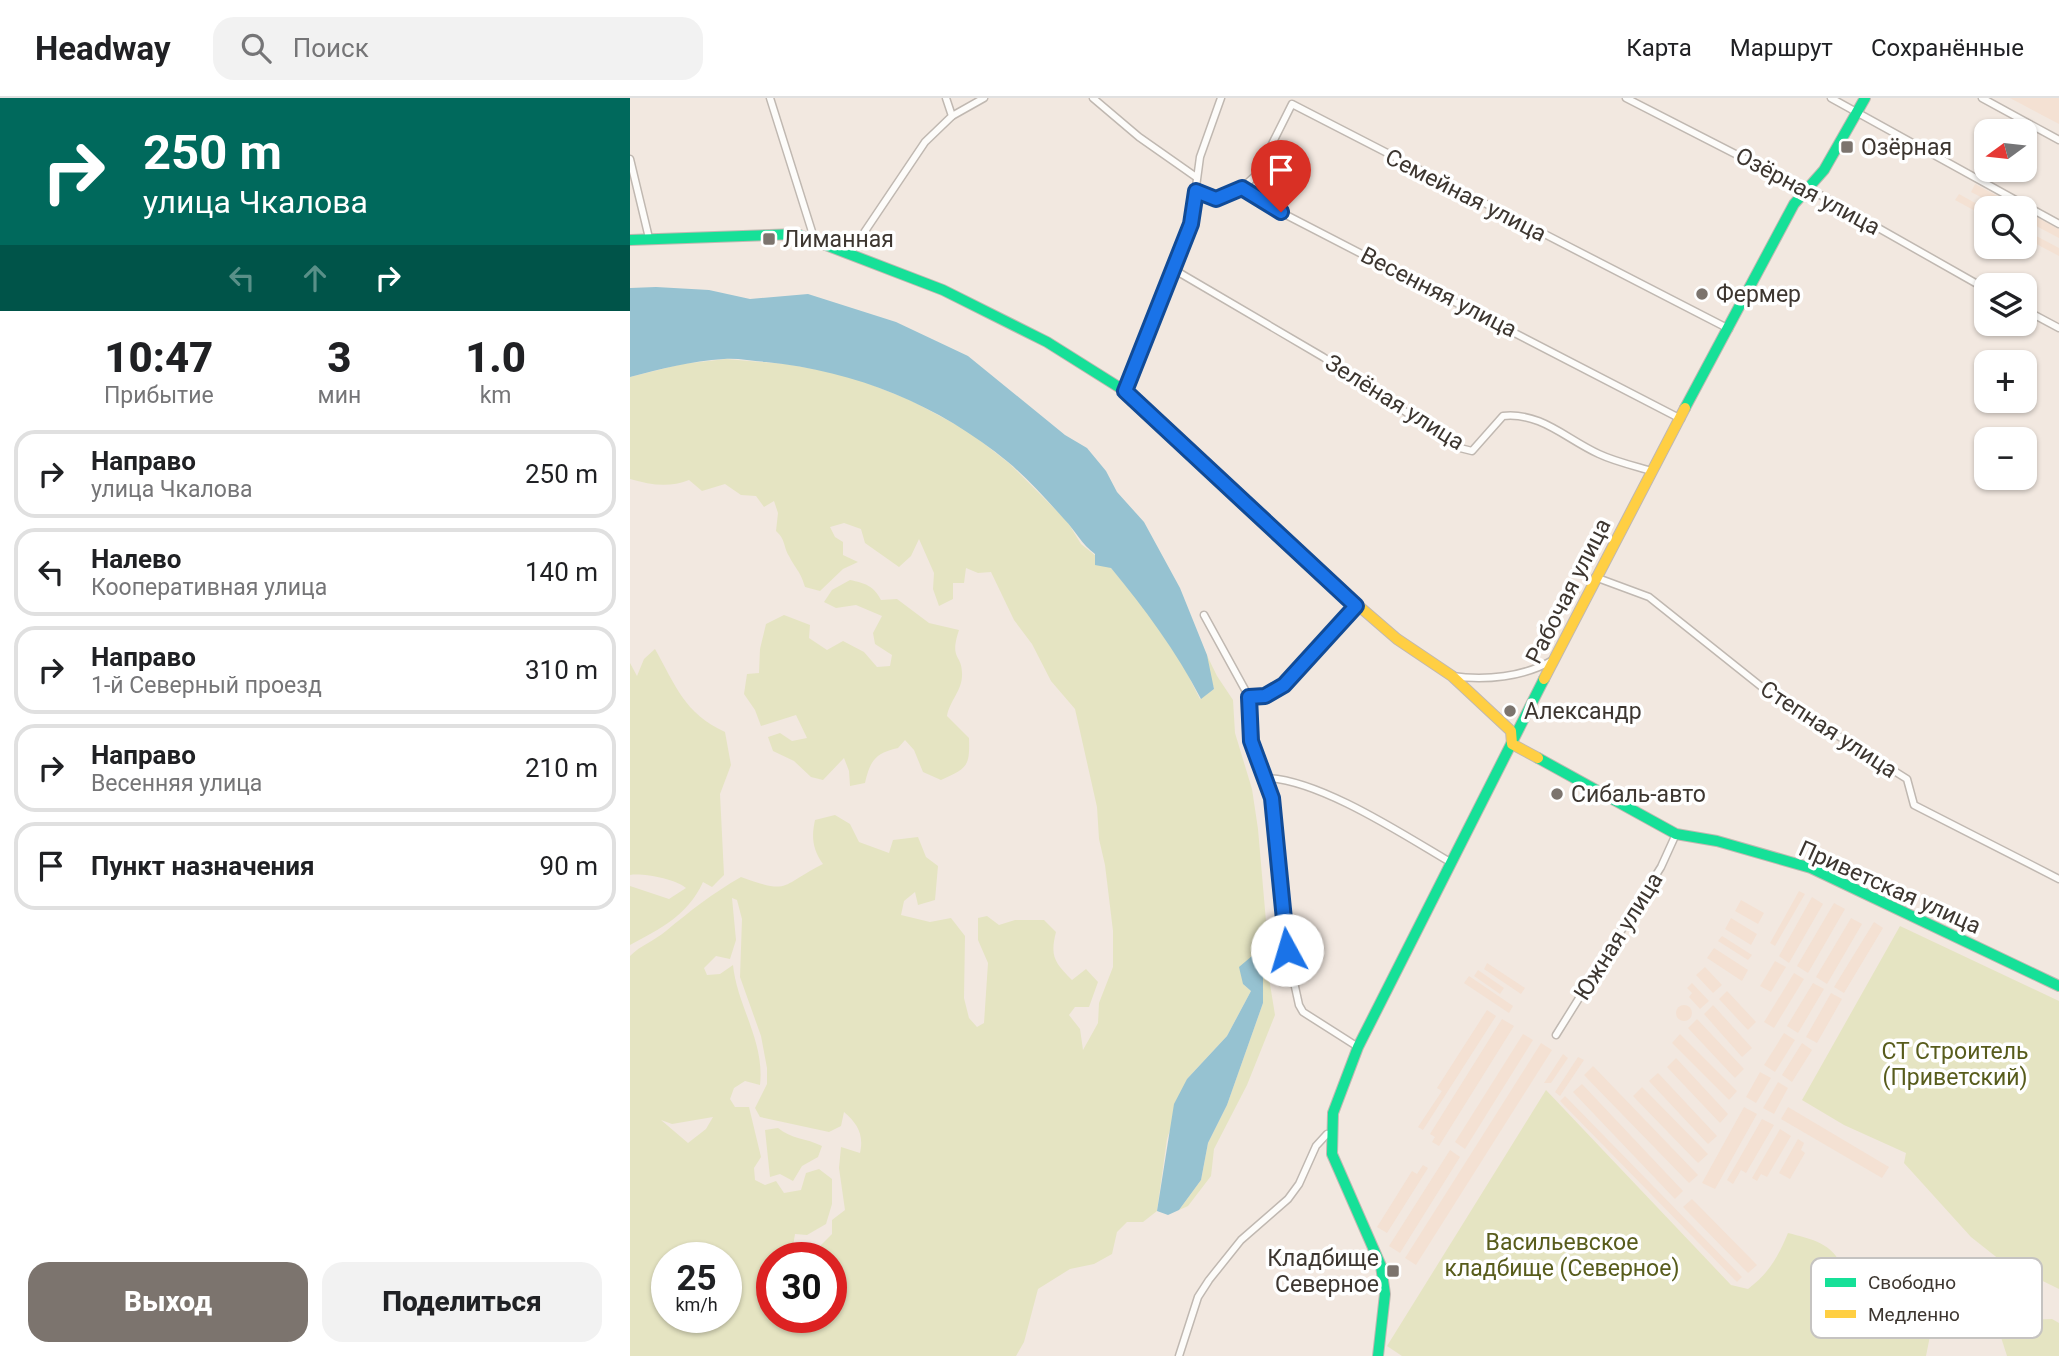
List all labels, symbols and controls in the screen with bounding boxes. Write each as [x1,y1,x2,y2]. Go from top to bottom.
search box [213,17,703,80]
text: Headway [35,29,171,68]
icon: search [237,29,275,67]
text: Поиск [293,33,369,63]
text: Карта [1626,34,1692,62]
text: Маршрут [1730,34,1833,62]
text: Сохранённые [1871,34,2024,62]
north arrow [1974,119,2037,182]
map controls [1974,119,2037,490]
text: 250 m [143,124,282,181]
icon: right [28,126,119,217]
place label: Озёрная [1861,134,1952,161]
marker: Озёрная [1839,139,1855,155]
pin [1251,140,1311,212]
street label: Озёрная улица [1731,142,1885,241]
street label: Семейная улица [1381,143,1551,248]
icon: arrive [1262,151,1300,189]
text: улица Чкалова [143,183,368,221]
button: search [1974,196,2037,259]
place label: Лиманная [783,226,894,253]
marker: Лиманная [761,231,777,247]
street label: Весенняя улица [1356,242,1521,343]
icon: left [223,259,261,297]
icon: ahead [296,259,334,297]
icon: right [369,259,407,297]
button: layers [1974,273,2037,336]
place label: Фермер [1716,281,1801,308]
marker: Фермер [1694,286,1710,302]
text: 10:47 [104,333,213,382]
text: 3 [327,333,352,382]
text: 1.0 [465,333,526,382]
street label: Зелёная улица [1320,349,1469,456]
button: + [1974,350,2037,413]
text: Прибытие [104,382,214,409]
text: мин [318,382,361,409]
text: km [480,382,512,409]
button: − [1974,427,2037,490]
text: Направо [91,446,196,476]
icon: right [32,455,70,493]
text: 250 m [525,459,598,489]
text: улица Чкалова [91,476,253,503]
street label: Рабочая улица [1520,514,1617,668]
text: Налево [91,544,181,574]
icon: left [32,553,70,591]
text: 140 m [525,557,598,587]
text: Кооперативная улица [91,574,327,601]
text: Направо [91,642,196,672]
icon: right [32,651,70,689]
text: 310 m [525,655,598,685]
text: 1-й Северный проезд [91,672,322,699]
street label: Степная улица [1755,675,1902,784]
place label: Александр [1524,698,1642,725]
marker: Александр [1502,703,1518,719]
text: Направо [91,740,196,770]
icon: right [32,749,70,787]
text: 210 m [525,753,598,783]
text: Весенняя улица [91,770,262,797]
place label: Сибаль-авто [1571,781,1706,808]
marker: Сибаль-авто [1549,786,1565,802]
street label: Приветская улица [1795,835,1985,940]
icon: arrive [32,847,70,885]
text: Пункт назначения [91,851,315,881]
text: 90 m [540,851,598,881]
street label: Южная улица [1568,867,1668,1005]
position arrow [1250,913,1324,987]
park label: СТ Строитель (Приветский) [1881,1038,2029,1091]
park label: Васильевское кладбище (Северное) [1445,1229,1679,1282]
speed limit sign: 30 [756,1242,847,1333]
place label: Кладбище Северное [1267,1245,1379,1298]
text: 25 [676,1258,717,1299]
legend [1811,1258,2042,1338]
button: Выход [28,1262,308,1342]
button: Поделиться [322,1262,602,1342]
marker: Кладбище Северное [1385,1263,1401,1279]
text: Свободно [1868,1271,1956,1294]
text: km/h [675,1294,718,1315]
text: Медленно [1868,1303,1960,1326]

